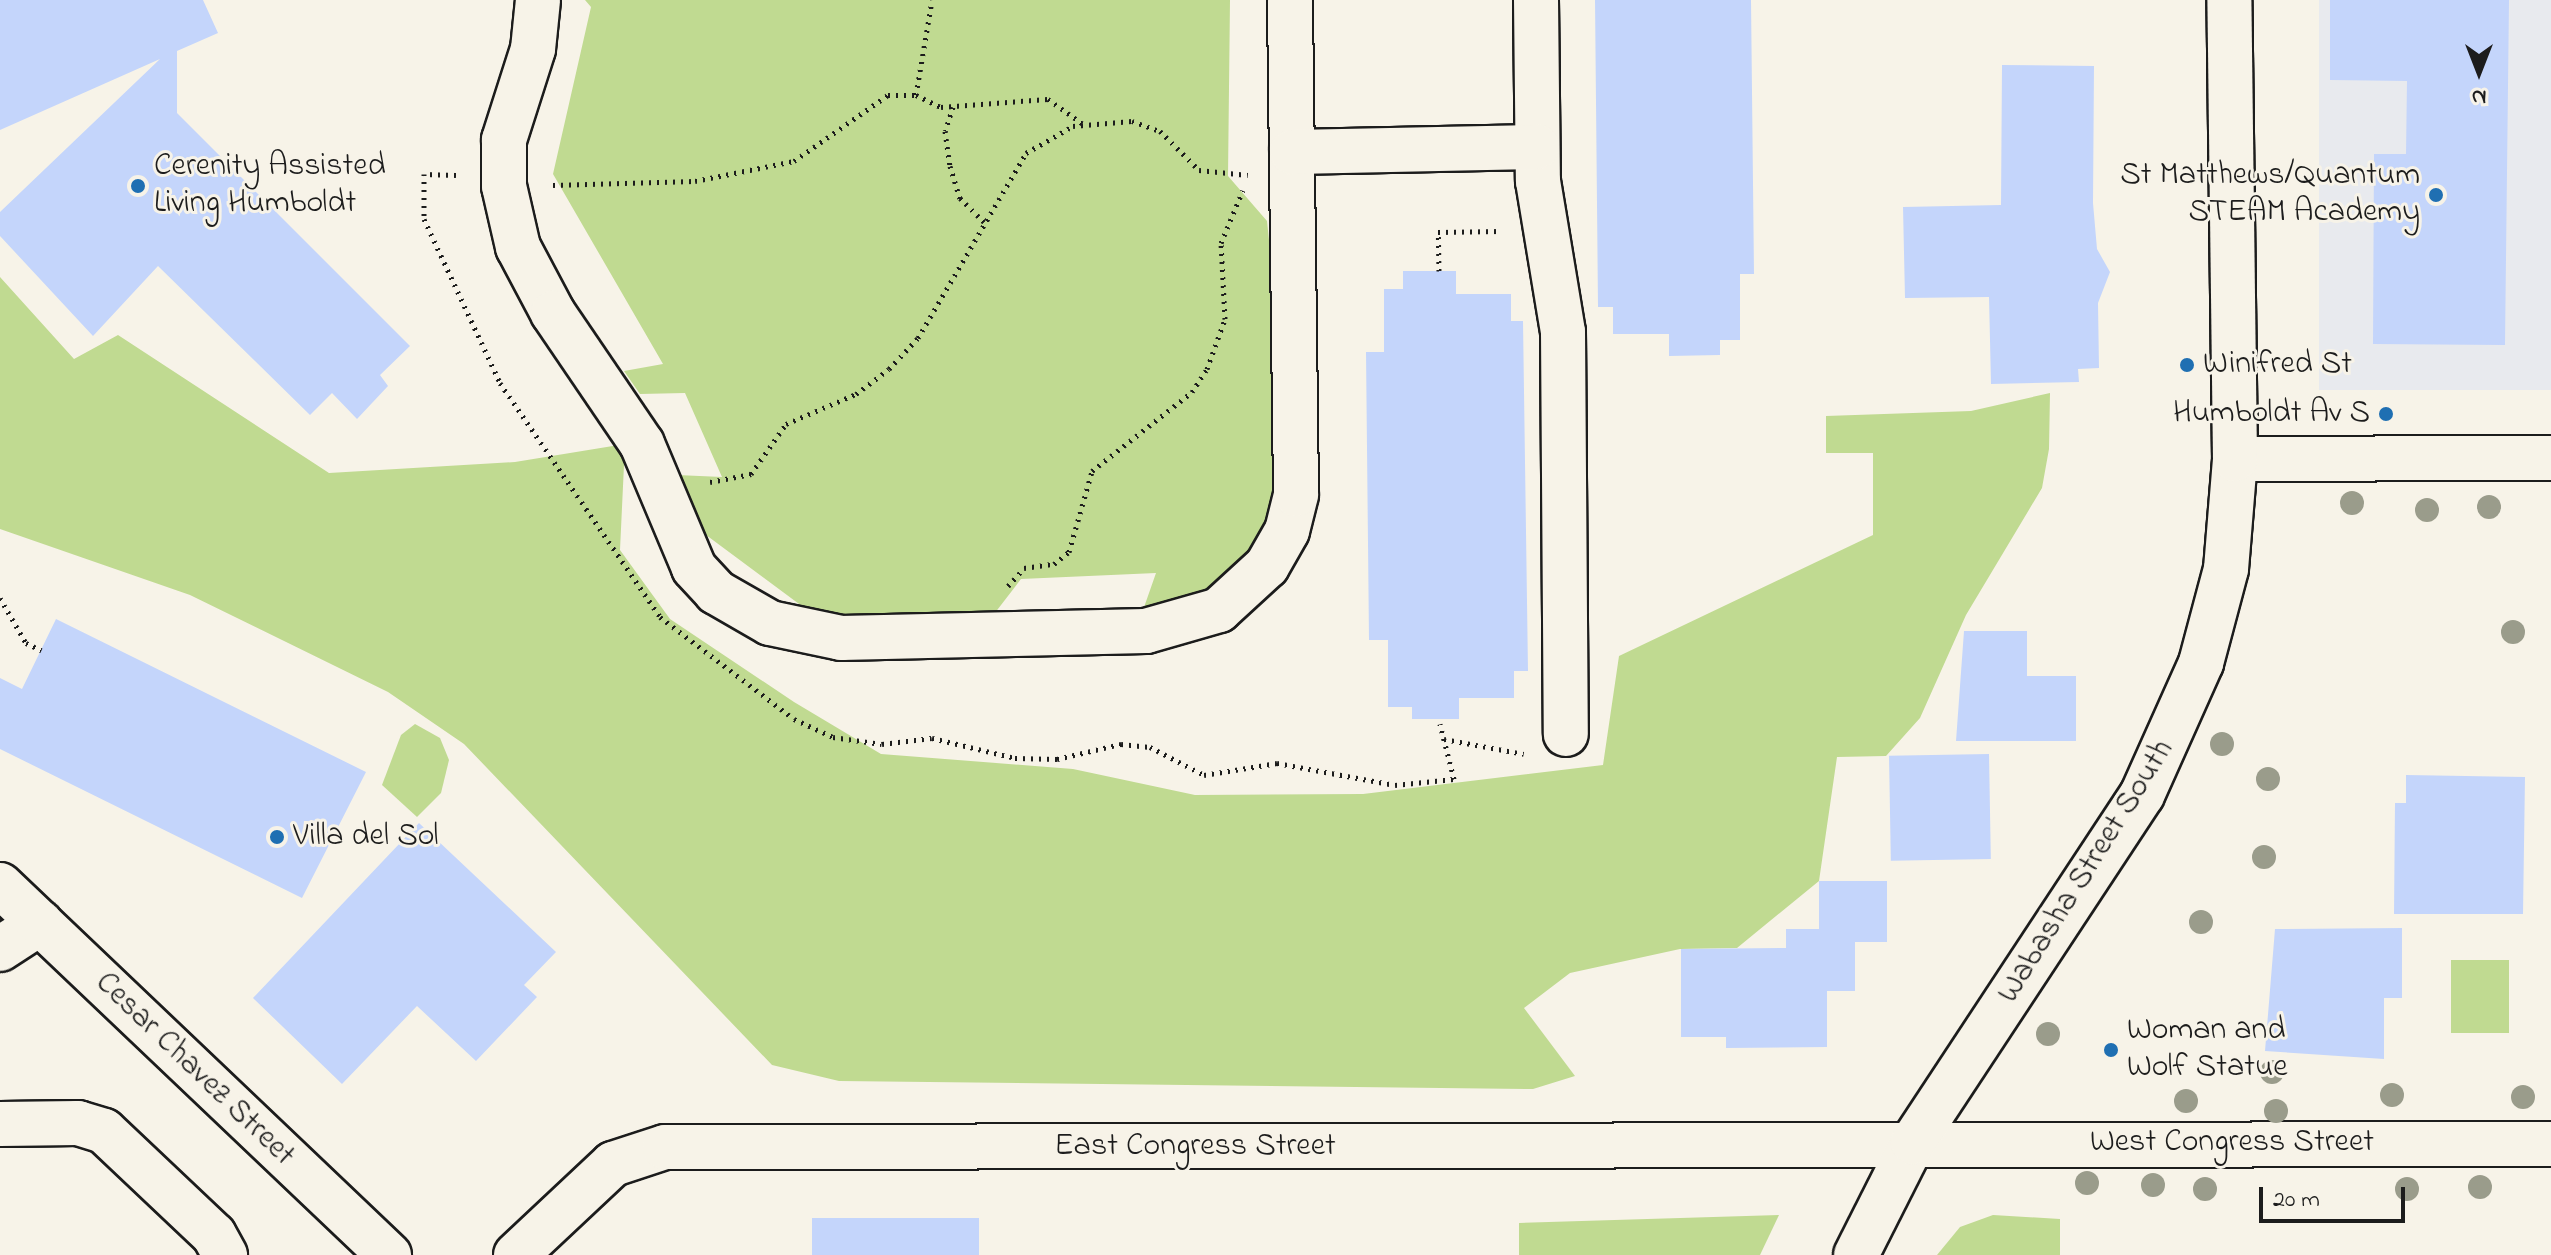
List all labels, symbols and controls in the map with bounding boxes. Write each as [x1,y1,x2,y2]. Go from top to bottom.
north arrow [2439,32,2519,112]
text: N [2472,80,2486,112]
place label: Cerenity Assisted Living Humboldt [154,149,386,224]
place label: St Matthews/Quantum STEAM Academy [2120,158,2420,233]
marker: Cerenity Assisted Living Humboldt [129,177,147,195]
marker: St Matthews/Quantum STEAM Academy [2427,186,2445,204]
place label: Winifred St [2203,346,2352,384]
marker: Winifred St [2178,356,2196,374]
place label: Humboldt Av S [2173,395,2370,433]
marker: Humboldt Av S [2377,405,2395,423]
street label: Wabasha Street South [1990,733,2184,1011]
place label: Villa del Sol [293,818,439,856]
marker: Villa del Sol [268,828,286,846]
street label: Cesar Chavez Street [86,965,302,1175]
place label: Woman and Wolf Statue [2127,1013,2288,1088]
marker: Woman and Wolf Statue [2102,1041,2120,1059]
street label: West Congress Street [2090,1124,2374,1162]
street label: East Congress Street [1054,1128,1336,1166]
scale bar [2263,1171,2409,1221]
text: 20 m [2273,1183,2320,1218]

